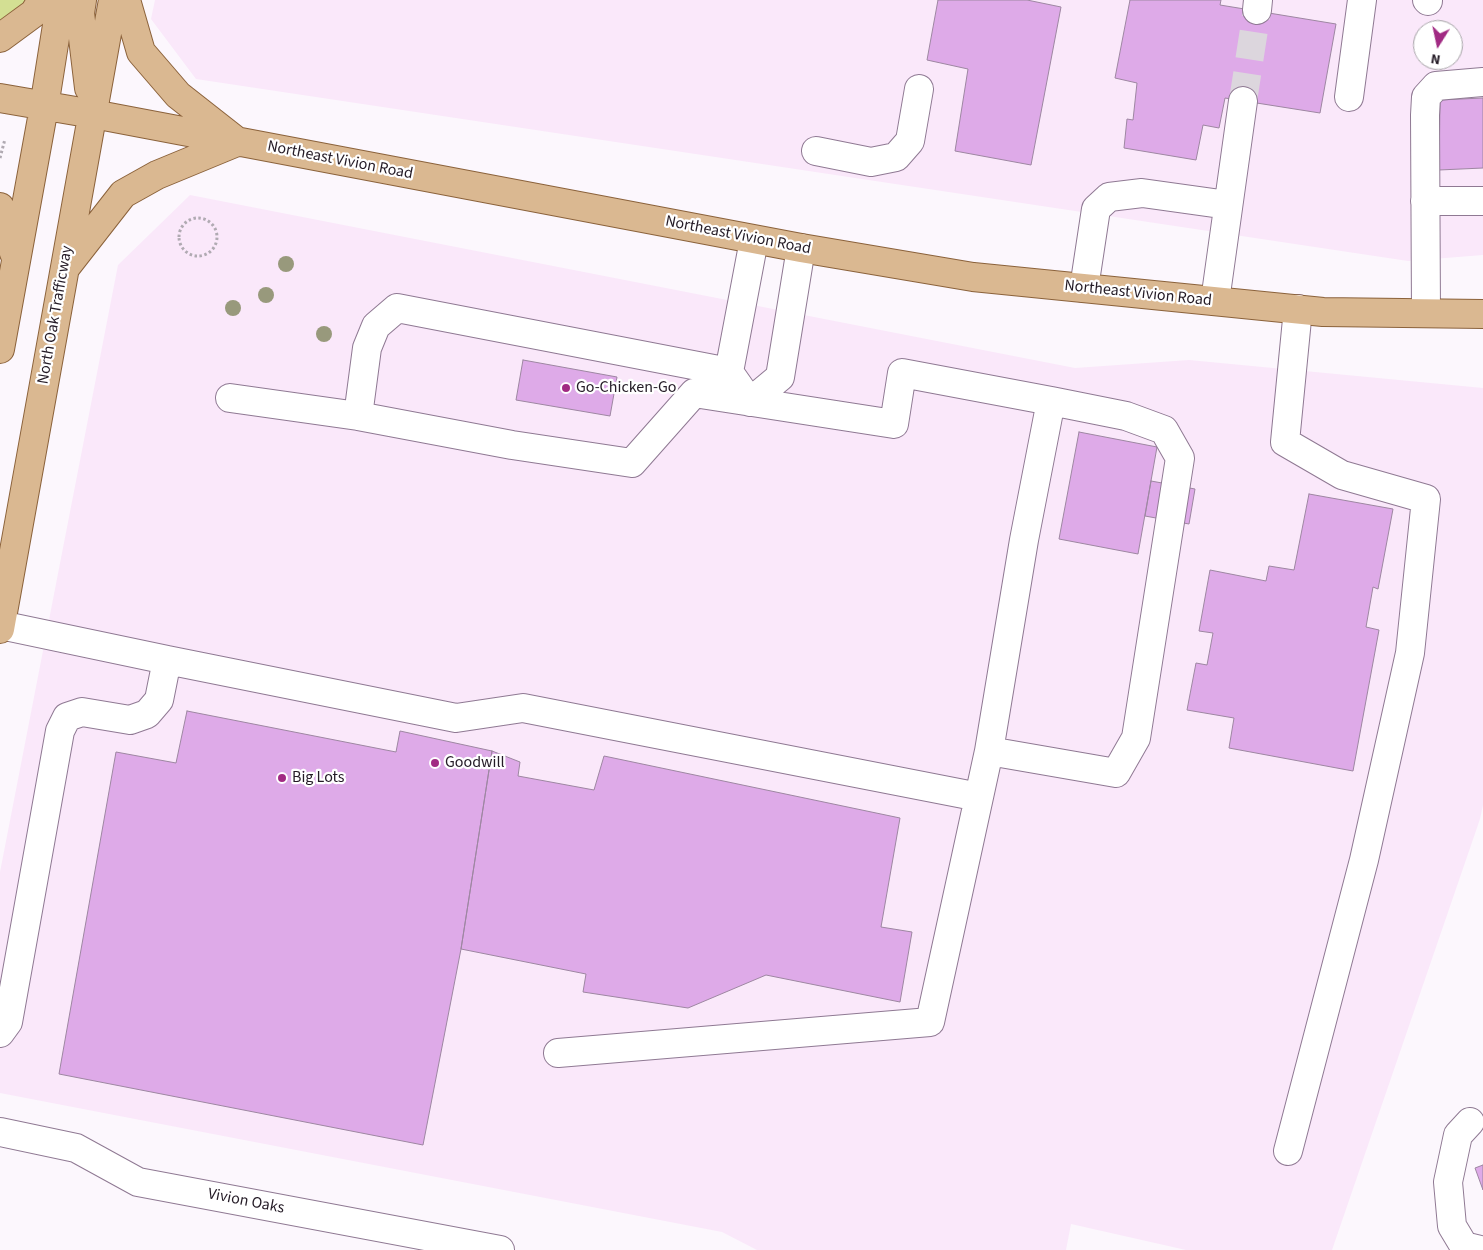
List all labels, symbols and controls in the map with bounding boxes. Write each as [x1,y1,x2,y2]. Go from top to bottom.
north arrow [1413,20,1463,70]
text: N [1429,48,1442,69]
street label: Northeast Vivion Road [266,137,414,185]
street label: Northeast Vivion Road [664,212,812,260]
street label: North Oak Trafficway [34,244,78,386]
street label: Northeast Vivion Road [1063,277,1213,311]
place label: Go-Chicken-Go [576,378,677,398]
marker: Go-Chicken-Go [560,382,572,394]
place label: Goodwill [445,753,505,773]
marker: Goodwill [429,757,441,769]
place label: Big Lots [292,768,345,788]
marker: Big Lots [276,772,288,784]
street label: Vivion Oaks [206,1185,286,1219]

